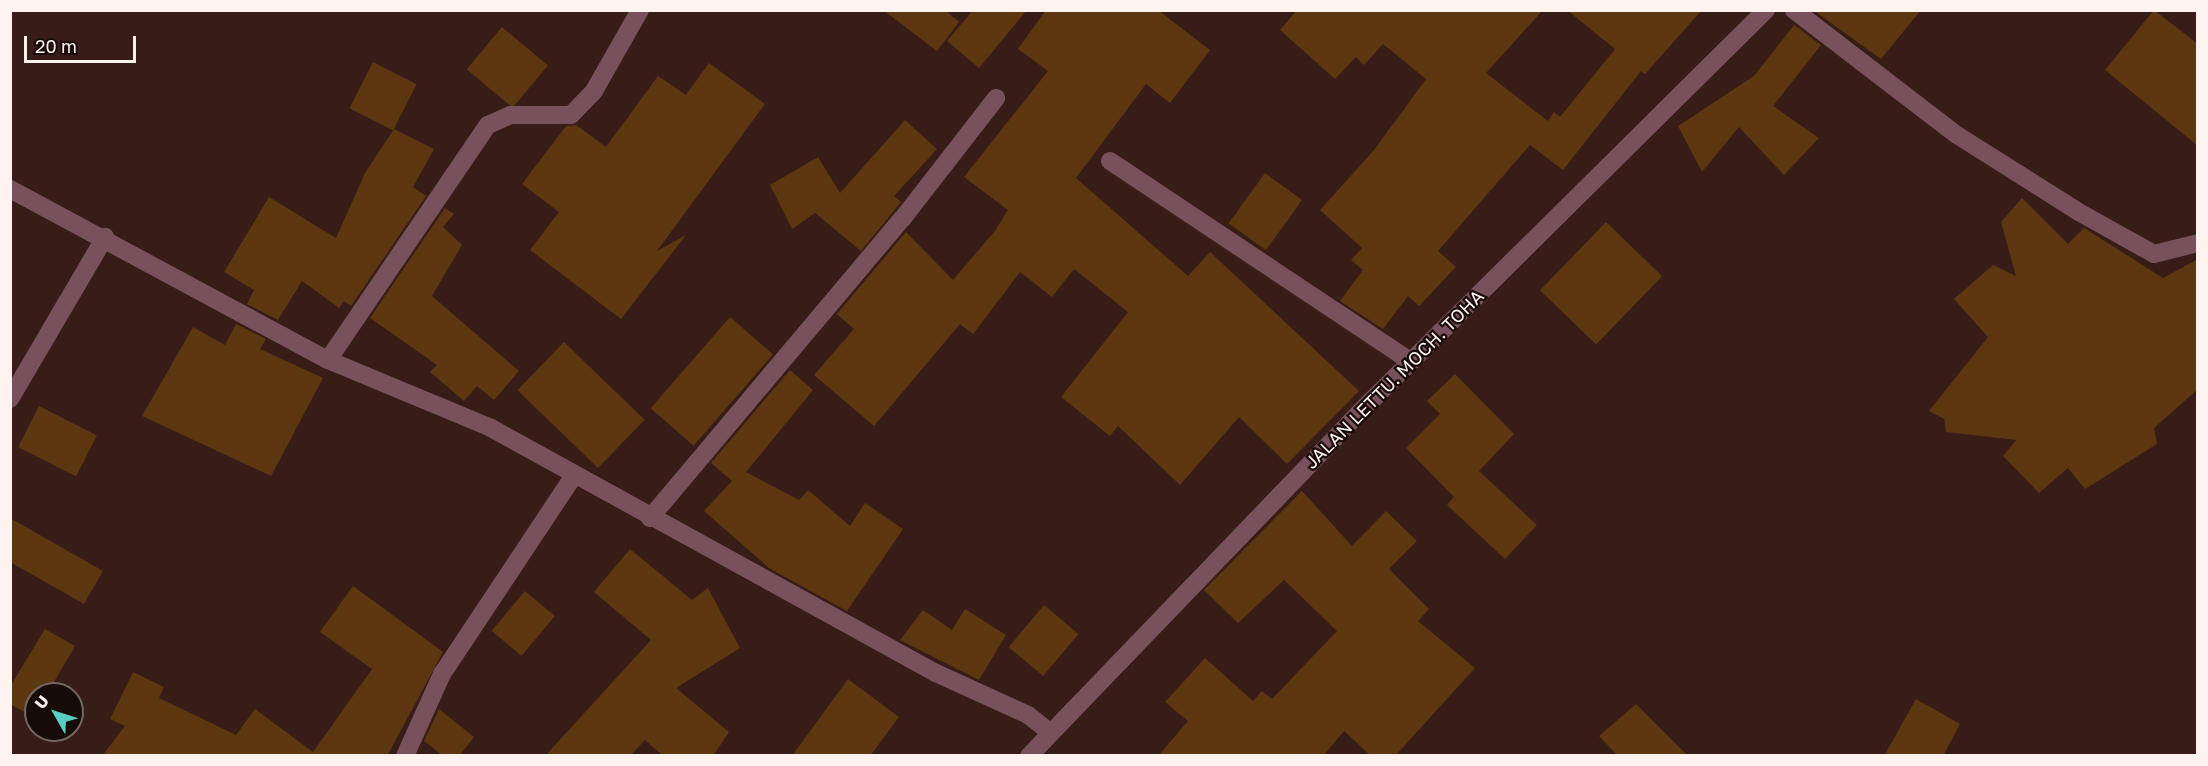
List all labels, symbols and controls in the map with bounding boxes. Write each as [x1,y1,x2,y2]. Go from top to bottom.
scale bar [27,24,140,62]
text: 20 m [35,35,77,57]
street label: JALAN LETTU. MOCH. TOHA [1300,285,1488,473]
north arrow [24,682,84,742]
text: U [30,691,53,713]

